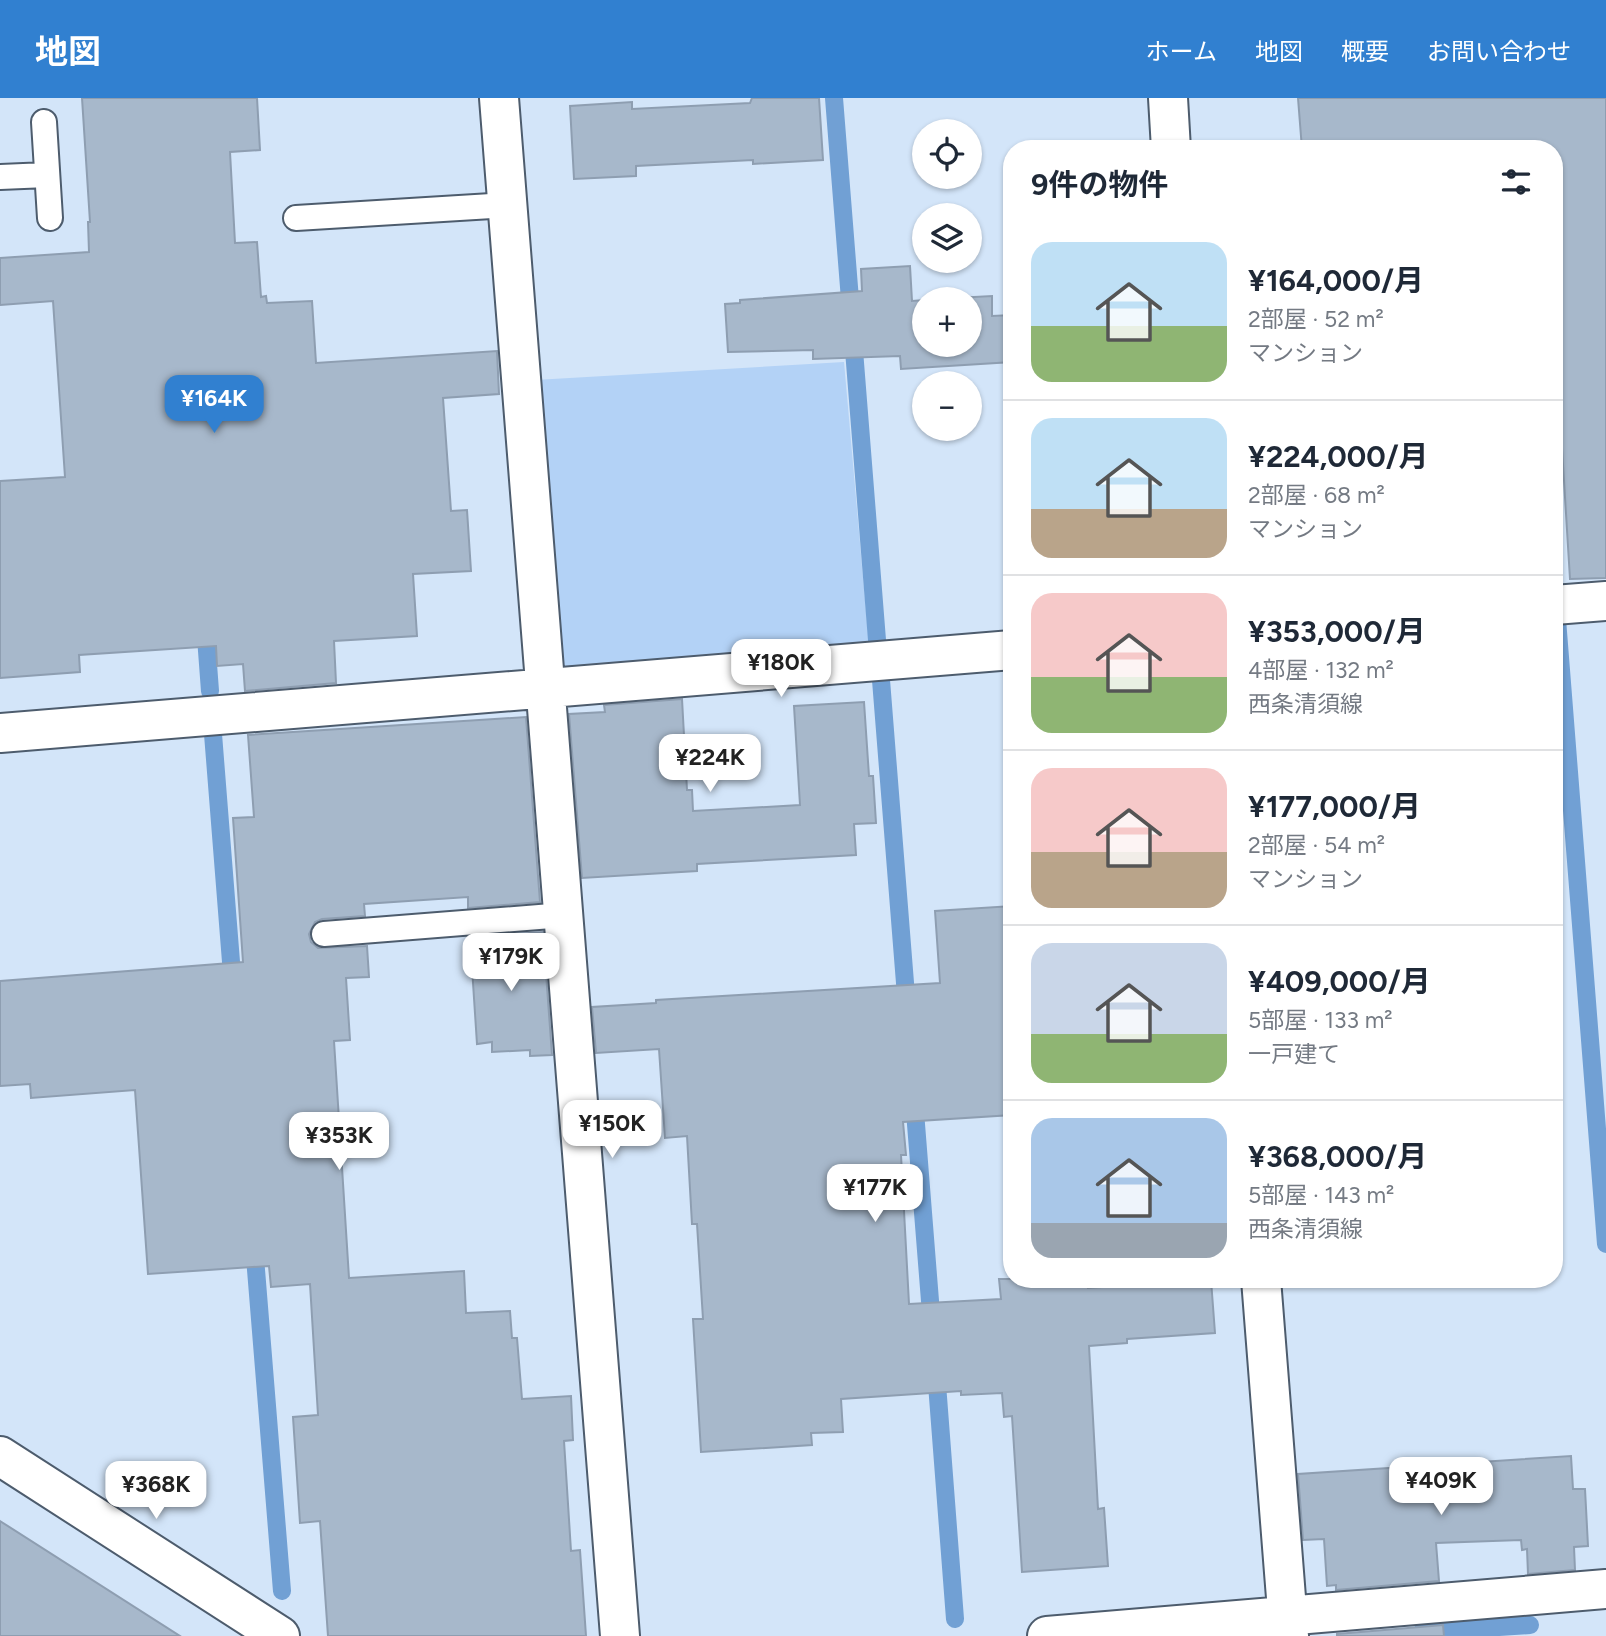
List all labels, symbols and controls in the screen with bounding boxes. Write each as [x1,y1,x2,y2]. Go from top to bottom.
text: 地図 [35,32,101,71]
text: ホーム [1146,37,1217,66]
text: 地図 [1255,37,1303,66]
text: 概要 [1341,37,1389,66]
text: お問い合わせ [1427,37,1571,66]
map controls [912,119,982,441]
button: locate [912,119,982,189]
icon: filters [1497,163,1535,201]
text: 9件の物件 [1031,166,1168,203]
button: layers [912,203,982,273]
text: ¥164,000/月 [1248,262,1424,299]
icon: home [1087,270,1171,354]
button: + [912,287,982,357]
text: 2部屋 · 52 m² [1248,305,1384,333]
text: マンション [1248,339,1363,367]
button: − [912,371,982,441]
pin: ¥164K [165,376,263,435]
text: ¥164K [181,384,247,412]
text: ¥224,000/月 [1248,438,1429,475]
icon: home [1087,446,1171,530]
text: 2部屋 · 68 m² [1248,481,1385,509]
text: マンション [1248,515,1363,543]
text: ¥353,000/月 [1248,613,1426,650]
icon: home [1087,621,1171,705]
pin: ¥180K [732,640,830,699]
text: ¥180K [747,648,815,676]
text: 4部屋 · 132 m² [1248,656,1394,684]
text: 西条清須線 [1248,690,1363,718]
pin: ¥224K [661,734,759,794]
text: ¥224K [675,743,745,771]
text: ¥177,000/月 [1248,788,1421,825]
icon: home [1087,796,1171,880]
text: 2部屋 · 54 m² [1248,831,1385,859]
text: マンション [1248,865,1363,893]
pin: ¥179K [462,934,560,993]
text: ¥179K [479,942,543,970]
text: ¥409,000/月 [1248,963,1431,1000]
icon: home [1087,971,1171,1055]
text: 5部屋 · 133 m² [1248,1006,1393,1034]
text: 一戸建て [1248,1040,1340,1068]
pin: ¥150K [563,1100,661,1160]
text: ¥150K [579,1109,646,1137]
pin: ¥353K [290,1112,388,1172]
text: ¥353K [305,1121,373,1149]
text: ¥368,000/月 [1248,1138,1427,1175]
icon: home [1087,1146,1171,1230]
pin: ¥177K [826,1164,924,1224]
text: ¥177K [843,1173,907,1201]
text: 5部屋 · 143 m² [1248,1181,1394,1209]
text: 西条清須線 [1248,1215,1363,1243]
pin: ¥409K [1392,1458,1490,1517]
pin: ¥368K [107,1462,205,1521]
text: ¥409K [1405,1466,1477,1494]
text: ¥368K [121,1470,191,1498]

